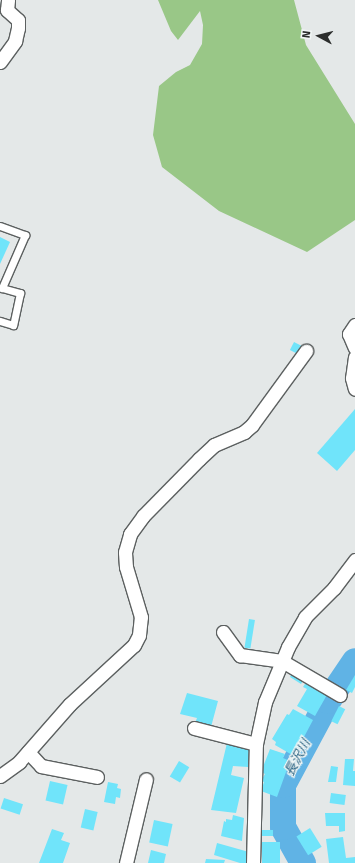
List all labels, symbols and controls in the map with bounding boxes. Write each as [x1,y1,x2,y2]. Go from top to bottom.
north arrow [299,16,339,56]
text: N [300,30,313,39]
water label: 長沢川 [282,737,314,779]

